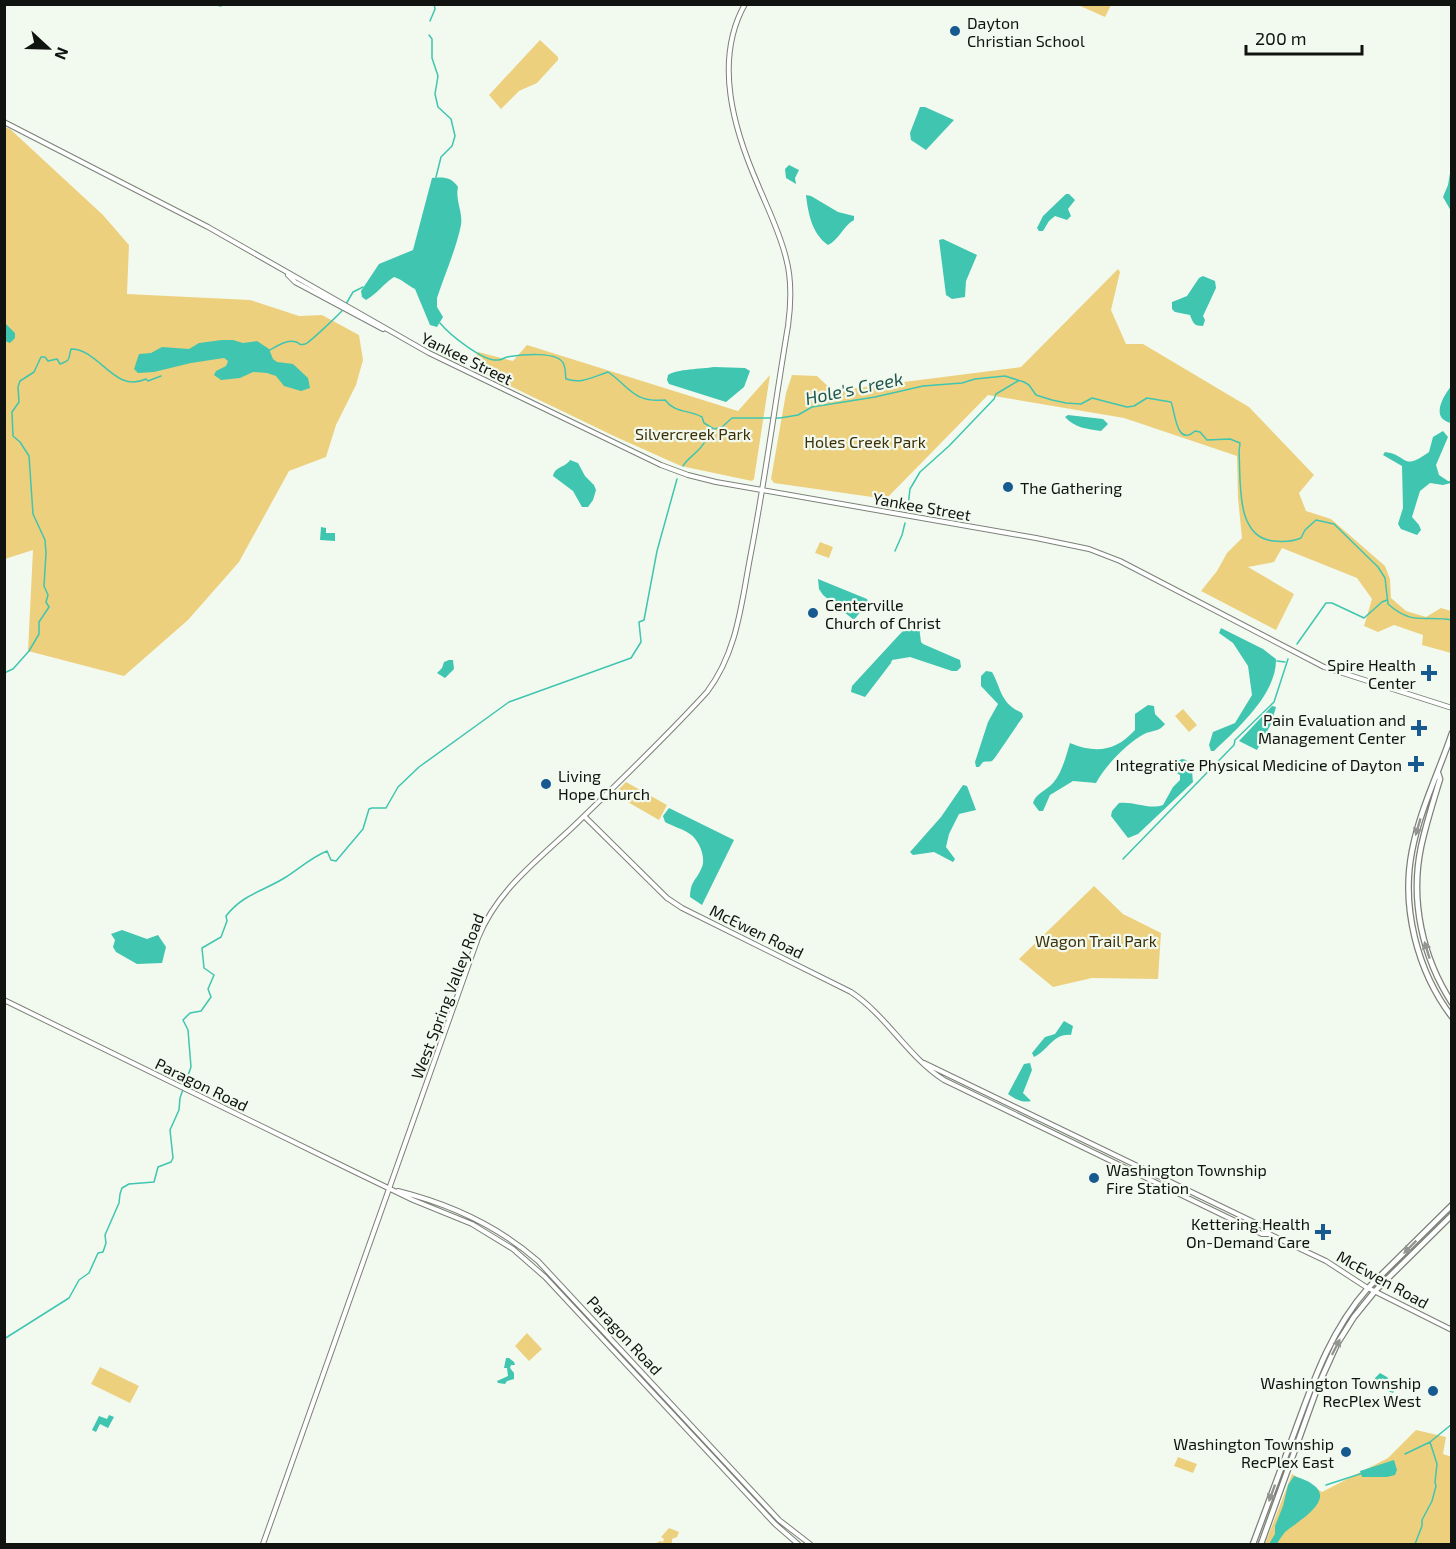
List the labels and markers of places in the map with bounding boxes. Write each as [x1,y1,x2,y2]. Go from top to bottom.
place label: Dayton Christian School [967,13,1085,50]
marker: Dayton Christian School [948,24,962,38]
place label: The Gathering [1020,478,1122,497]
marker: The Gathering [1001,480,1015,494]
place label: Centerville Church of Christ [825,595,941,632]
marker: Centerville Church of Christ [806,606,820,620]
place label: Spire Health Center [1327,655,1417,692]
marker: Spire Health Center [1420,664,1438,682]
place label: Pain Evaluation and Management Center [1258,710,1407,747]
marker: Pain Evaluation and Management Center [1410,719,1428,737]
place label: Integrative Physical Medicine of Dayton [1115,755,1402,774]
marker: Integrative Physical Medicine of Dayton [1407,755,1425,773]
place label: Living Hope Church [558,766,650,803]
marker: Living Hope Church [539,777,553,791]
place label: Washington Township Fire Station [1106,1160,1267,1197]
marker: Washington Township Fire Station [1087,1171,1101,1185]
place label: Kettering Health On-Demand Care [1186,1214,1310,1251]
marker: Kettering Health On-Demand Care [1314,1223,1332,1241]
place label: Washington Township RecPlex West [1260,1373,1421,1410]
marker: Washington Township RecPlex West [1426,1384,1440,1398]
place label: Washington Township RecPlex East [1173,1434,1334,1471]
marker: Washington Township RecPlex East [1339,1445,1353,1459]

